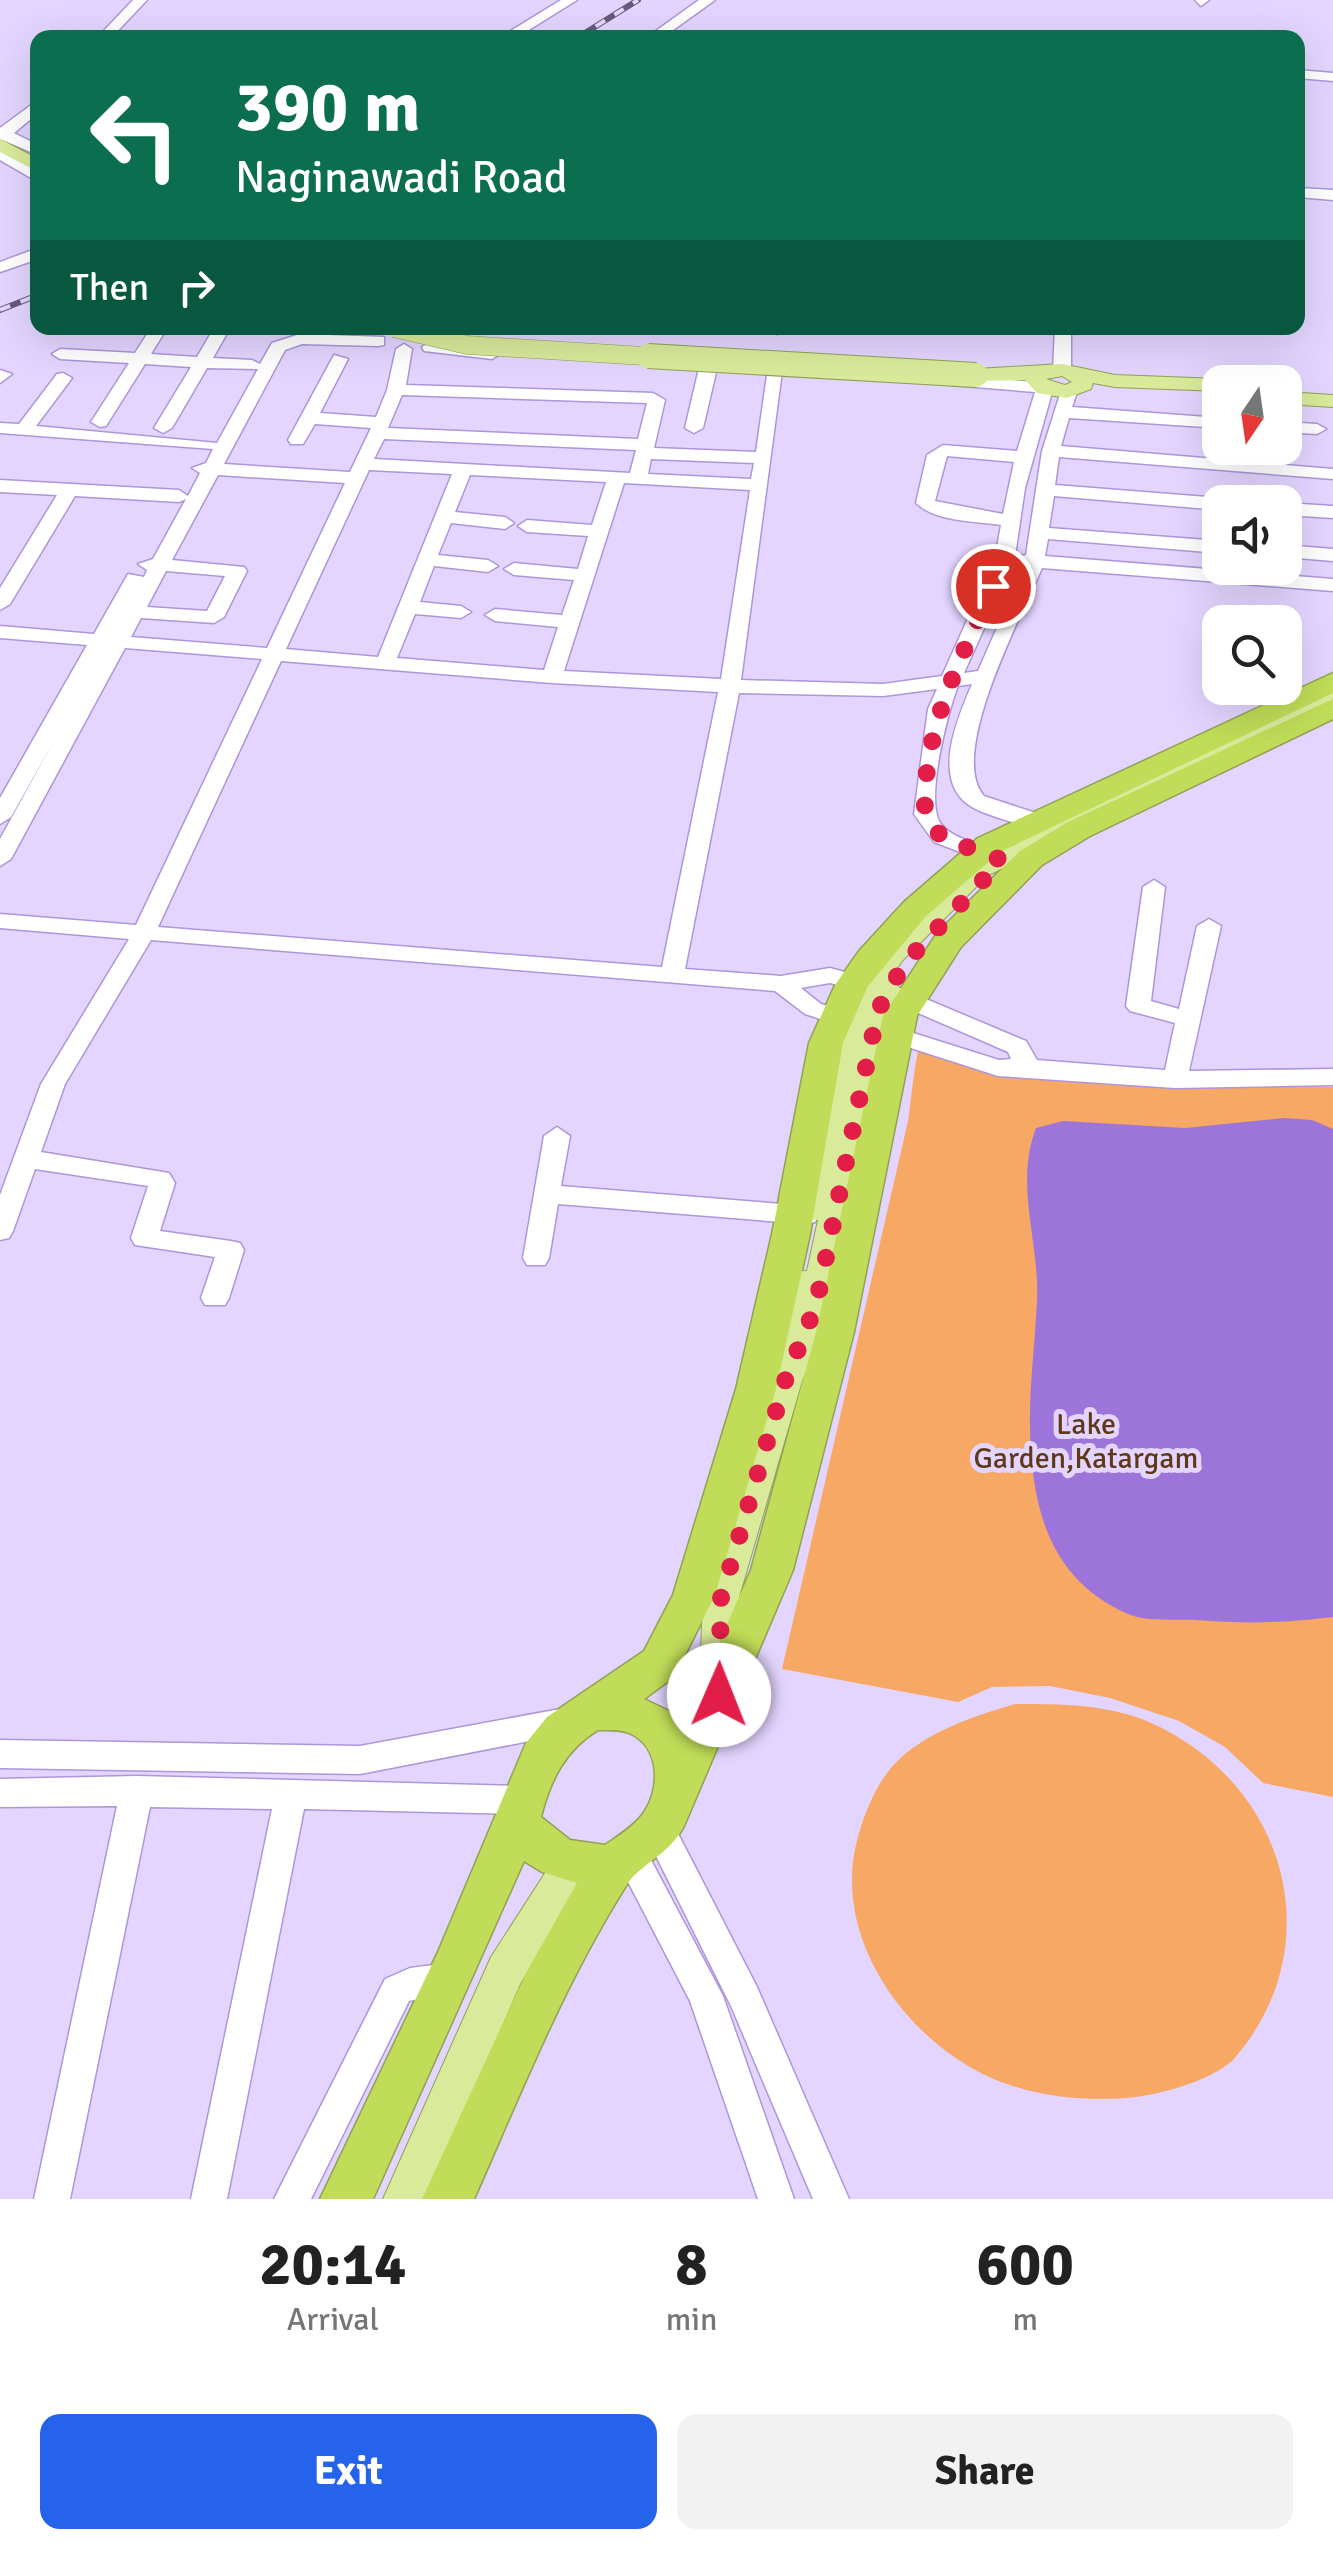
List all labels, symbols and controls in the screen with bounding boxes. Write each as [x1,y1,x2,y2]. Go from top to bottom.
text: 390 m [235,64,420,150]
icon: left [70,70,200,200]
text: Naginawadi Road [235,150,568,205]
icon: right [169,260,224,315]
text: Then [70,264,149,311]
north arrow [1202,365,1302,465]
map controls [1202,365,1302,705]
button: sound [1202,485,1302,585]
pin [951,544,1036,629]
icon: arrive [966,559,1021,614]
button: search [1202,605,1302,705]
park label: Lake Garden,Katargam [974,1406,1198,1477]
position arrow [667,1643,771,1747]
text: 20:14 [259,2228,407,2302]
text: 8 [675,2228,708,2302]
text: 600 [977,2228,1074,2302]
text: Arrival [287,2300,379,2339]
text: min [666,2300,717,2339]
text: m [1012,2300,1038,2339]
button: Exit [40,2414,657,2529]
button: Share [677,2414,1293,2529]

